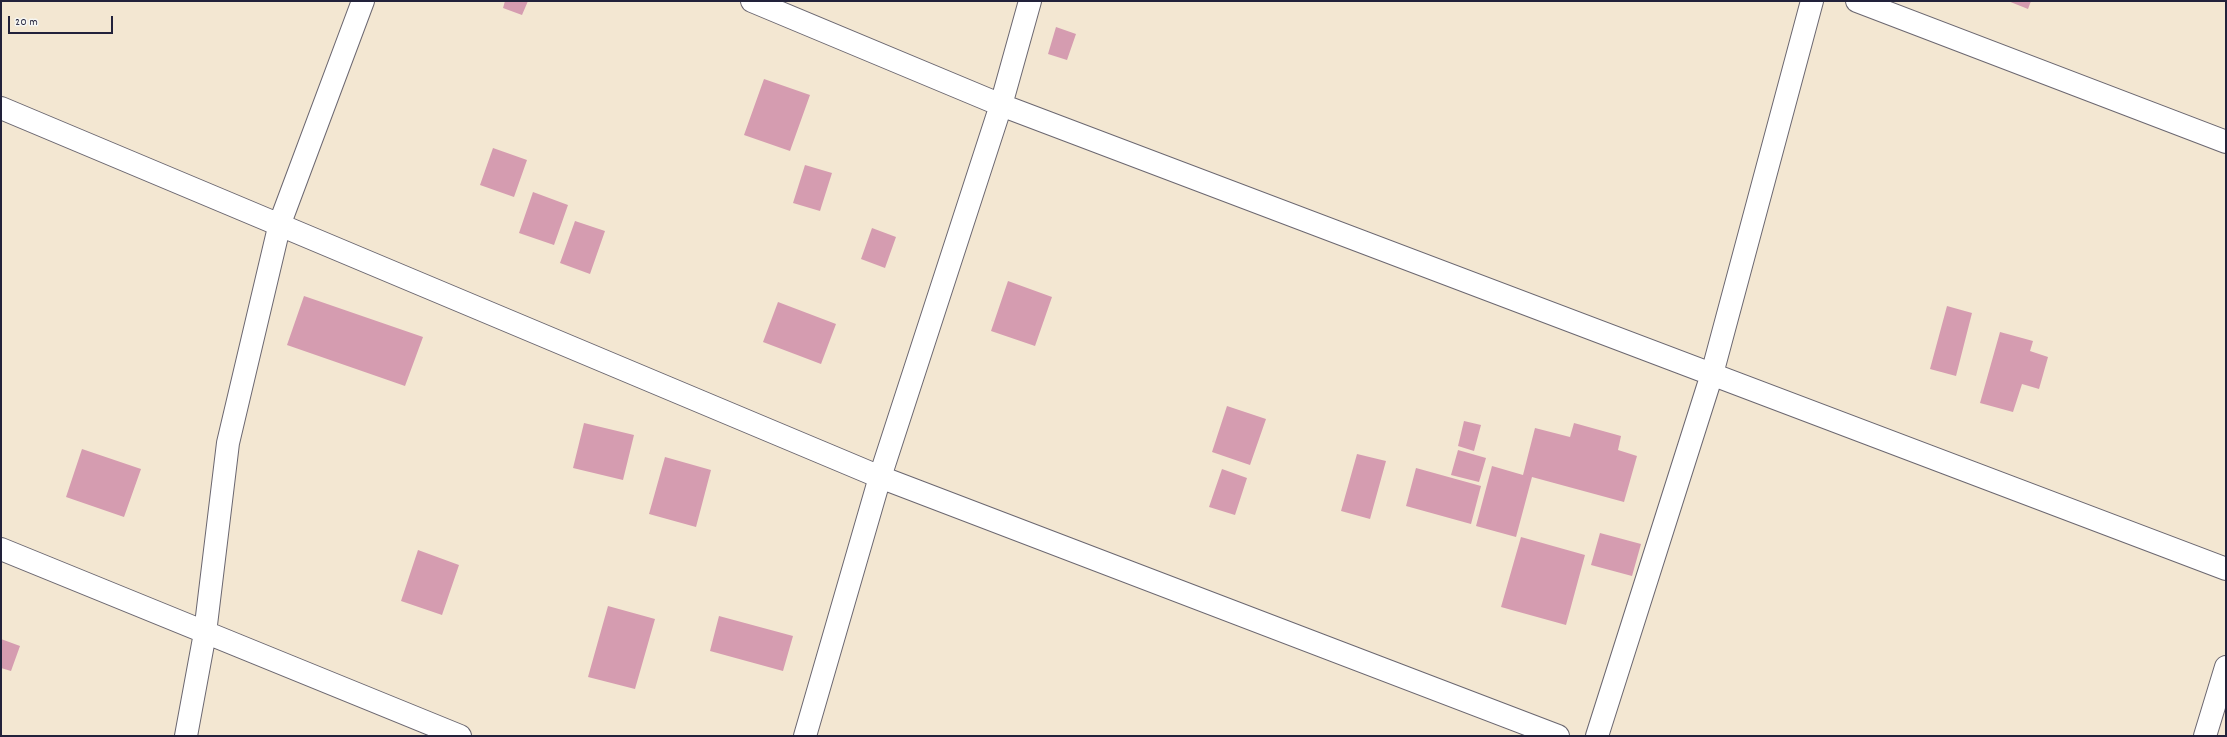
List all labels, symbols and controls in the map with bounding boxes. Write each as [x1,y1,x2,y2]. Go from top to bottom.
scale bar [10,8,115,34]
text: 20 m [15,14,38,31]

